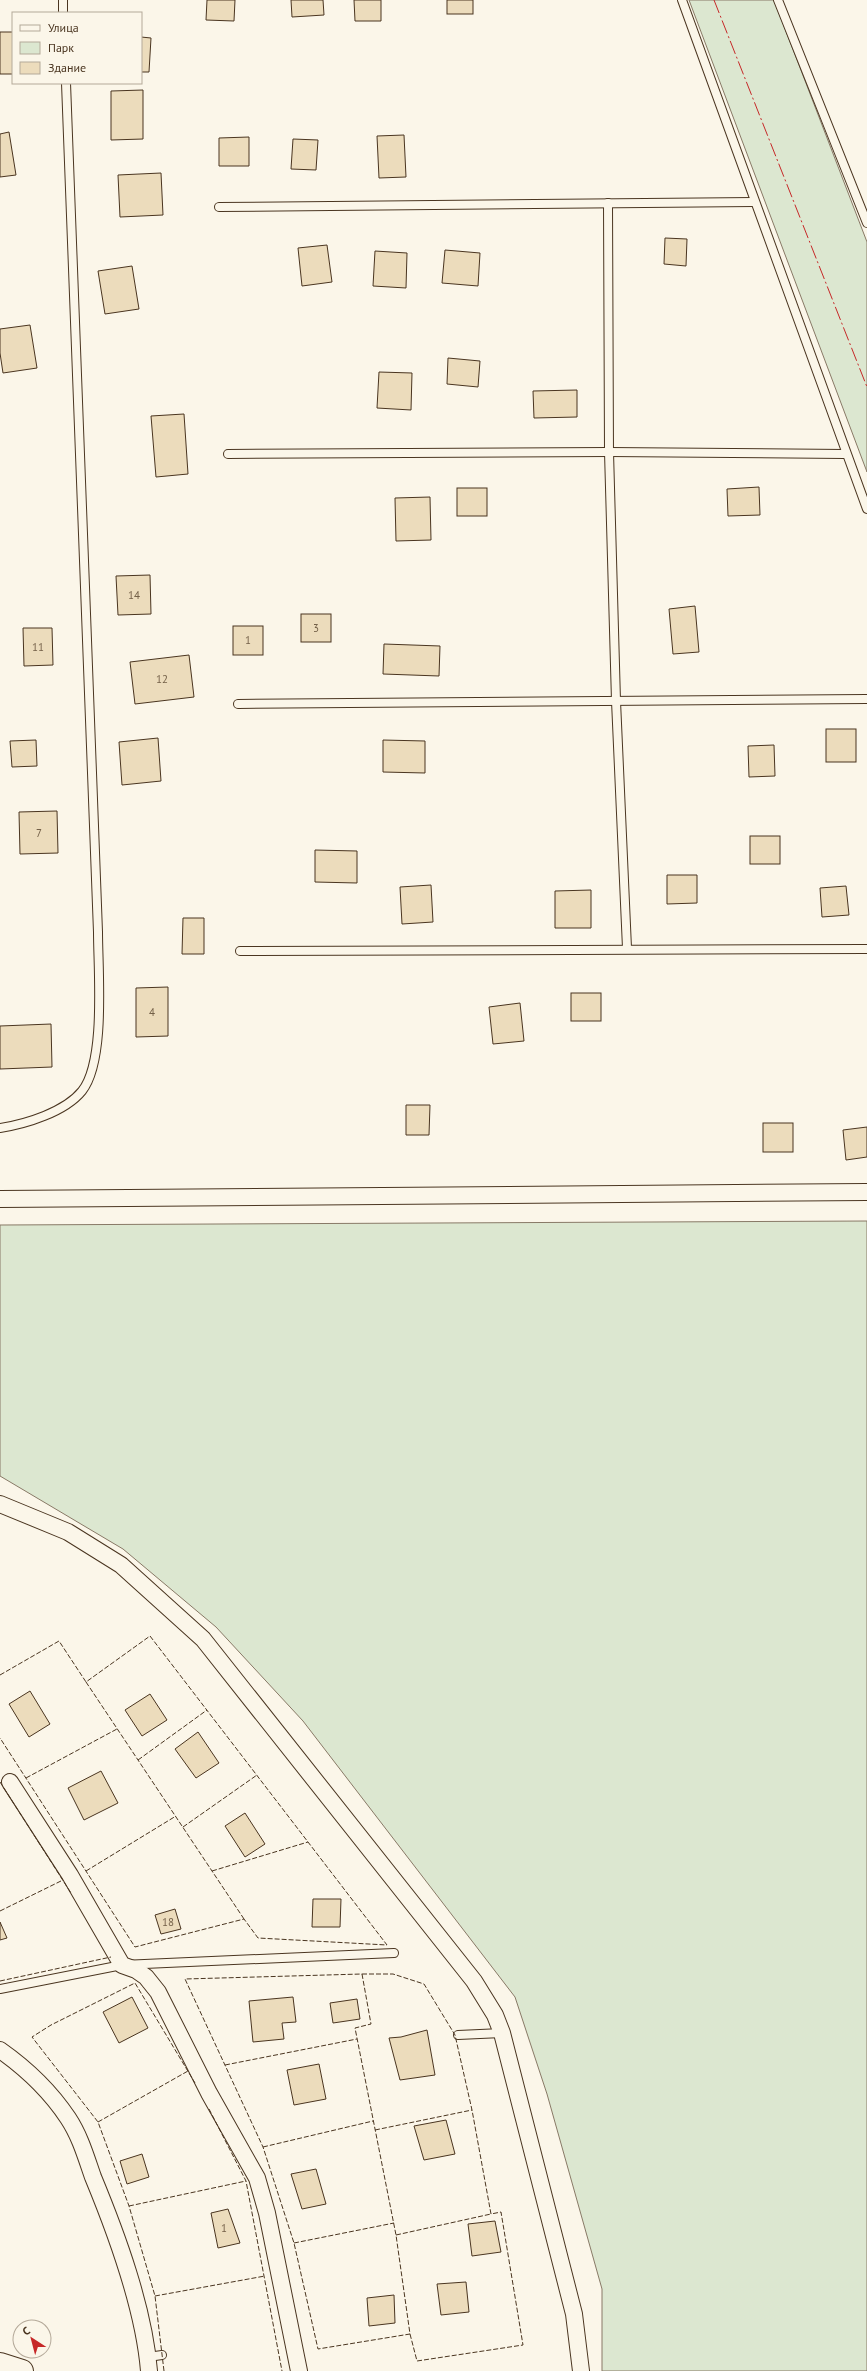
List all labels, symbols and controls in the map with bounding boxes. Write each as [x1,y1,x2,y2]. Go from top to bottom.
legend [12,12,142,84]
text: Улица [48,20,79,35]
text: Парк [48,40,74,55]
text: Здание [48,60,86,75]
house number: 14 [128,588,140,602]
house number: 3 [313,621,319,635]
house number: 1 [245,633,251,647]
house number: 11 [32,640,44,654]
house number: 12 [156,672,168,686]
house number: 7 [36,826,42,840]
house number: 4 [149,1005,155,1019]
house number: 18 [162,1915,174,1929]
house number: 1 [221,2221,227,2235]
north arrow [12,2319,52,2359]
text: С [20,2323,33,2338]

